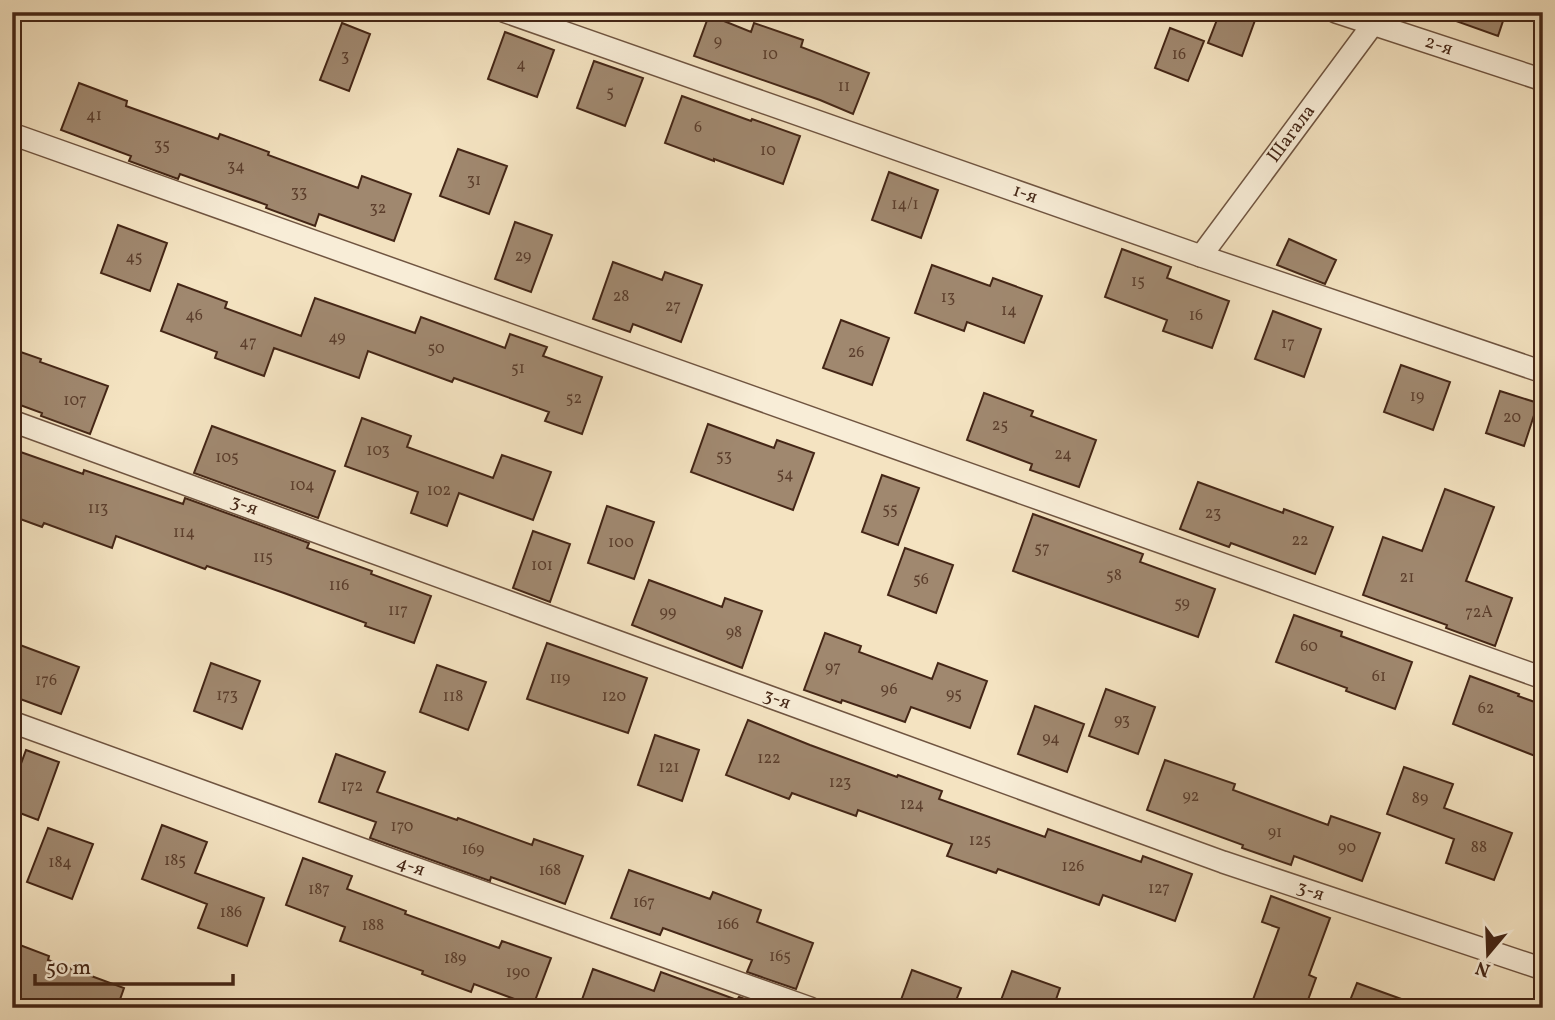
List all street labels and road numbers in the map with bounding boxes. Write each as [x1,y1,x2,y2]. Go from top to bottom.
street label: 2-я [1421,29,1456,62]
street label: Шагала [1261,100,1322,168]
street label: 1-я [1009,178,1041,211]
street label: 3-я [227,489,262,522]
street label: 3-я [759,683,794,717]
street label: 4-я [393,849,428,883]
street label: 3-я [1293,875,1328,908]

